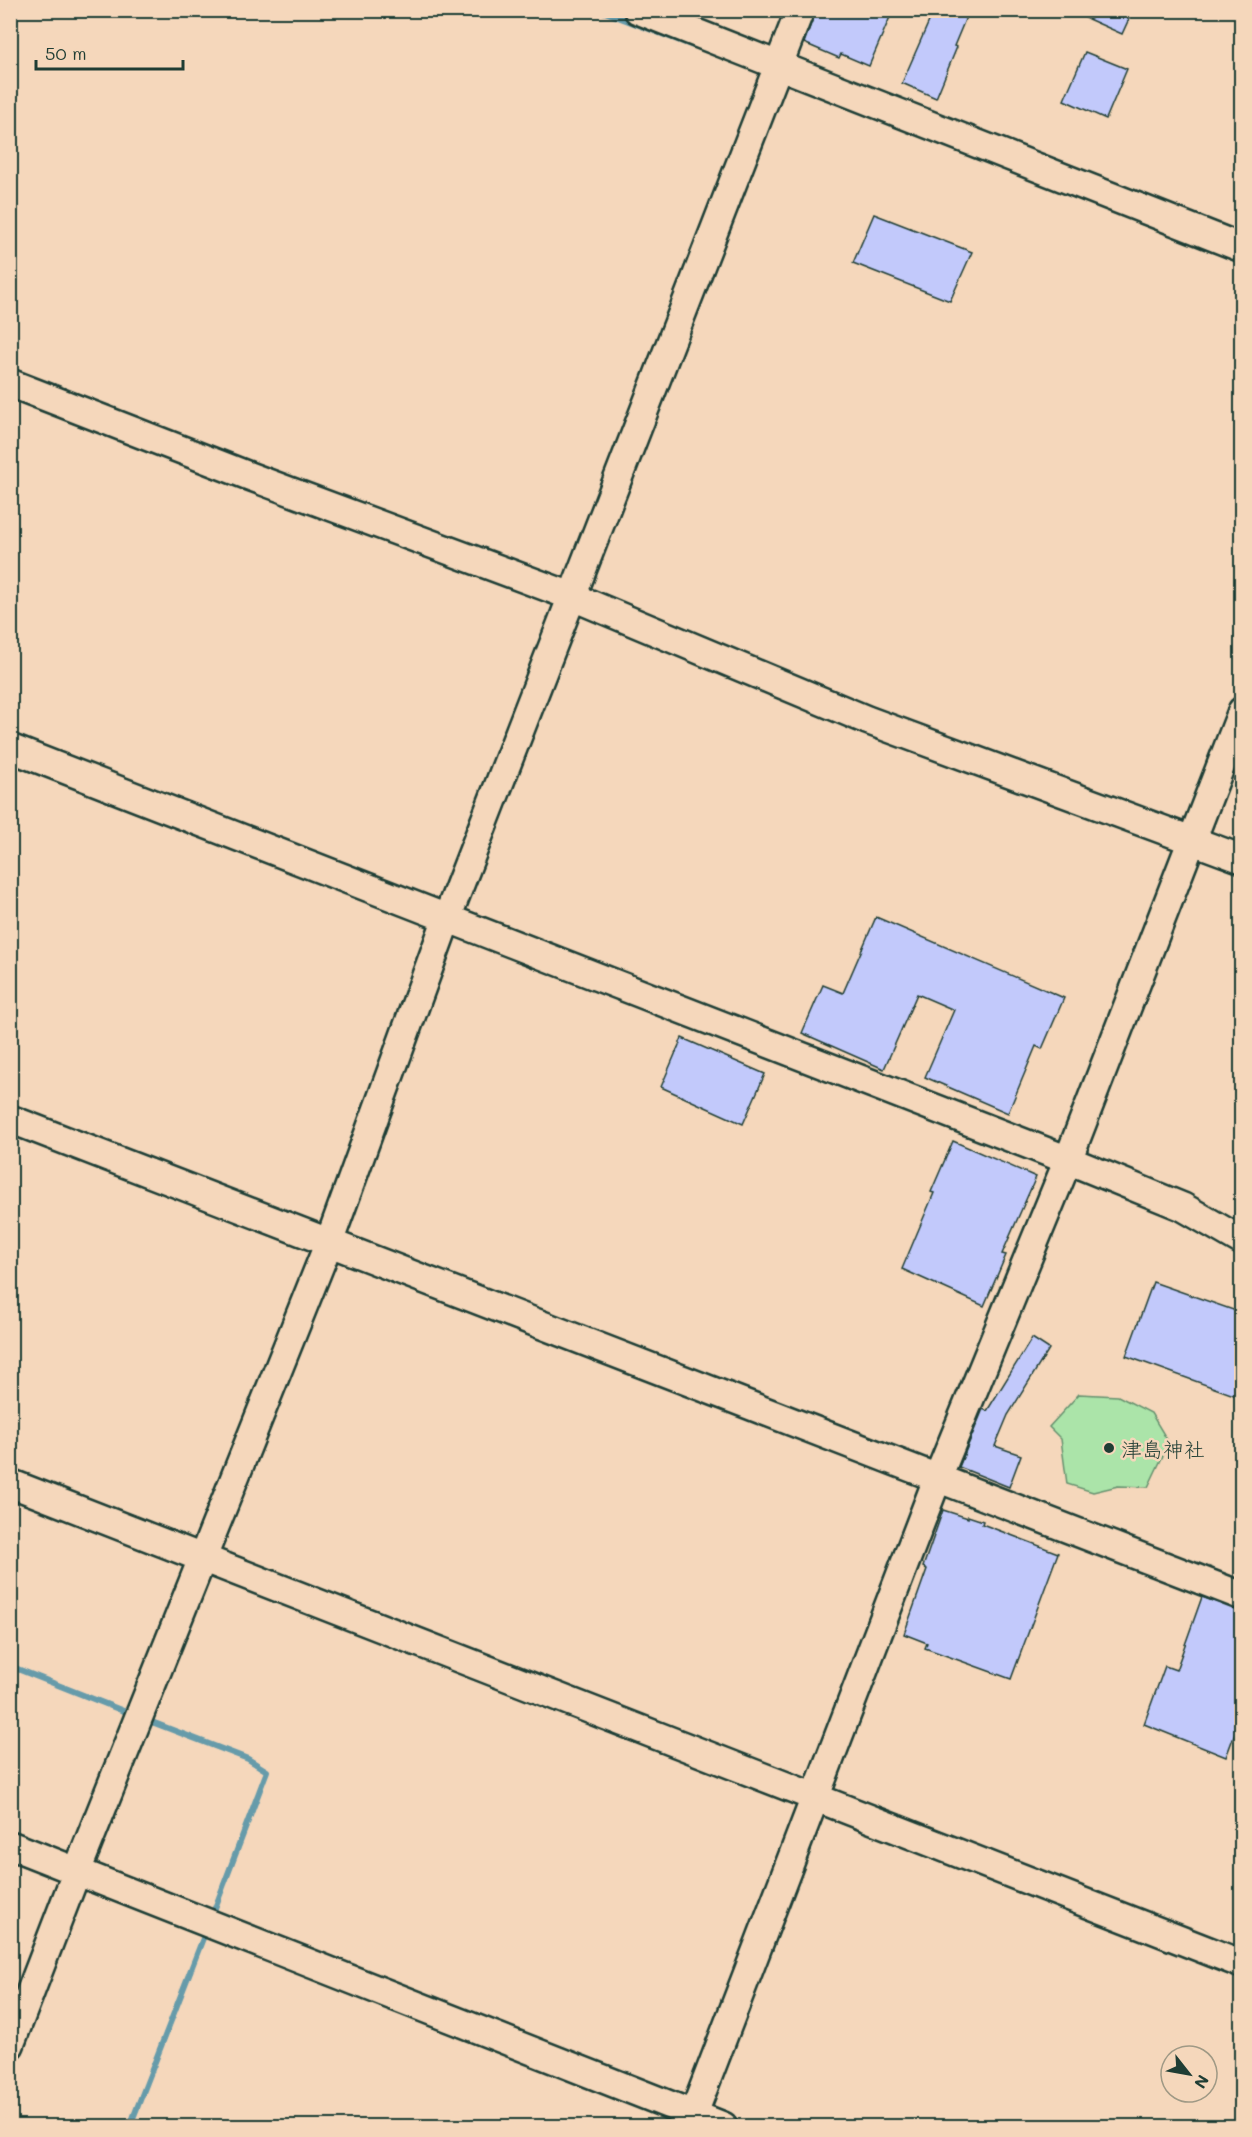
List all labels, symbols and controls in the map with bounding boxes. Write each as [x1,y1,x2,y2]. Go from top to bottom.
scale bar [36,33,183,71]
text: 50 m [45,41,87,65]
place label: 津島神社 [1121,1435,1205,1462]
marker: 津島神社 [1102,1441,1116,1455]
north arrow [1159,2044,1219,2104]
text: N [1190,2071,1214,2093]

